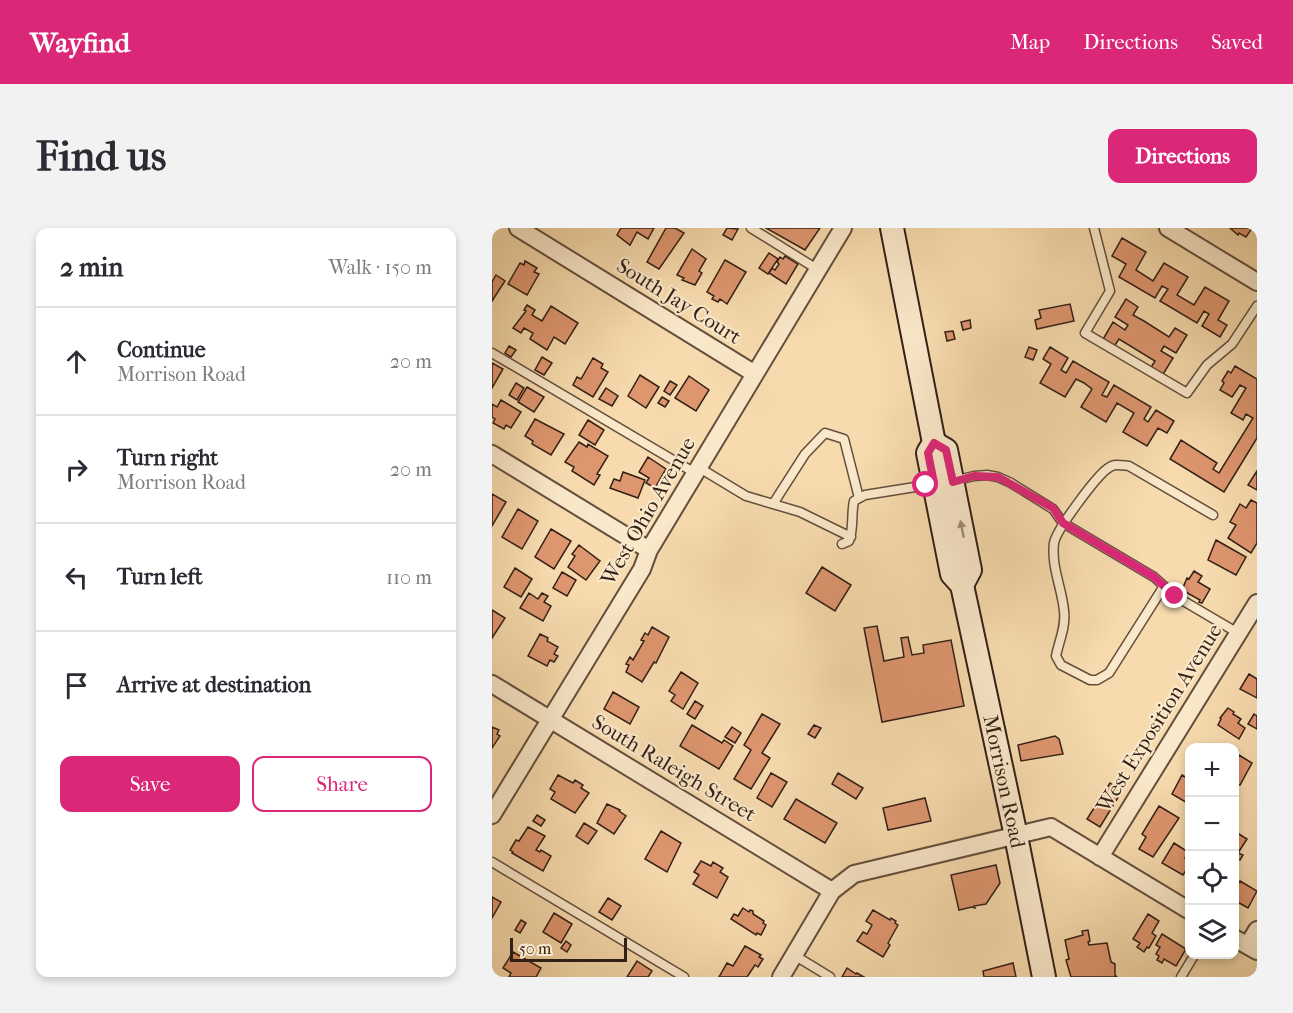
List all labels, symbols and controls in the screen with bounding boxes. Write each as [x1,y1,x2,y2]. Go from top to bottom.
text: Wayfind [30,26,130,59]
text: Map [1010,30,1050,54]
text: Directions [1083,30,1178,54]
text: Saved [1211,30,1263,54]
button: Directions [1108,129,1257,183]
text: Find us [36,132,166,181]
text: 2 min [60,252,123,283]
street label: South Jay Court [612,253,746,349]
text: Walk · 150 m [328,256,432,279]
text: Continue [117,337,206,363]
icon: ahead [60,345,93,378]
text: 20 m [390,350,432,373]
text: Morrison Road [117,363,246,386]
street label: West Ohio Avenue [595,433,700,590]
text: Turn right [117,445,218,471]
icon: right [60,453,93,486]
text: 20 m [390,458,432,481]
text: Morrison Road [117,471,246,494]
route start [912,471,938,497]
one-way arrow [957,520,966,539]
icon: left [60,561,93,594]
text: Turn left [117,564,203,590]
text: 110 m [386,566,432,589]
route end [1161,582,1187,608]
street label: West Exposition Avenue [1091,619,1227,817]
icon: arrive [60,669,93,702]
text: Arrive at destination [117,672,311,698]
street label: South Raleigh Street [588,709,761,827]
street label: Morrison Road [978,713,1030,851]
map controls [1185,743,1239,959]
button: + [1185,743,1239,797]
button: Save [60,756,240,812]
button: Share [252,756,432,812]
button: − [1185,797,1239,851]
button: locate [1185,851,1239,905]
button: layers [1185,905,1239,959]
scale bar [510,935,627,962]
text: 50 m [519,939,551,958]

